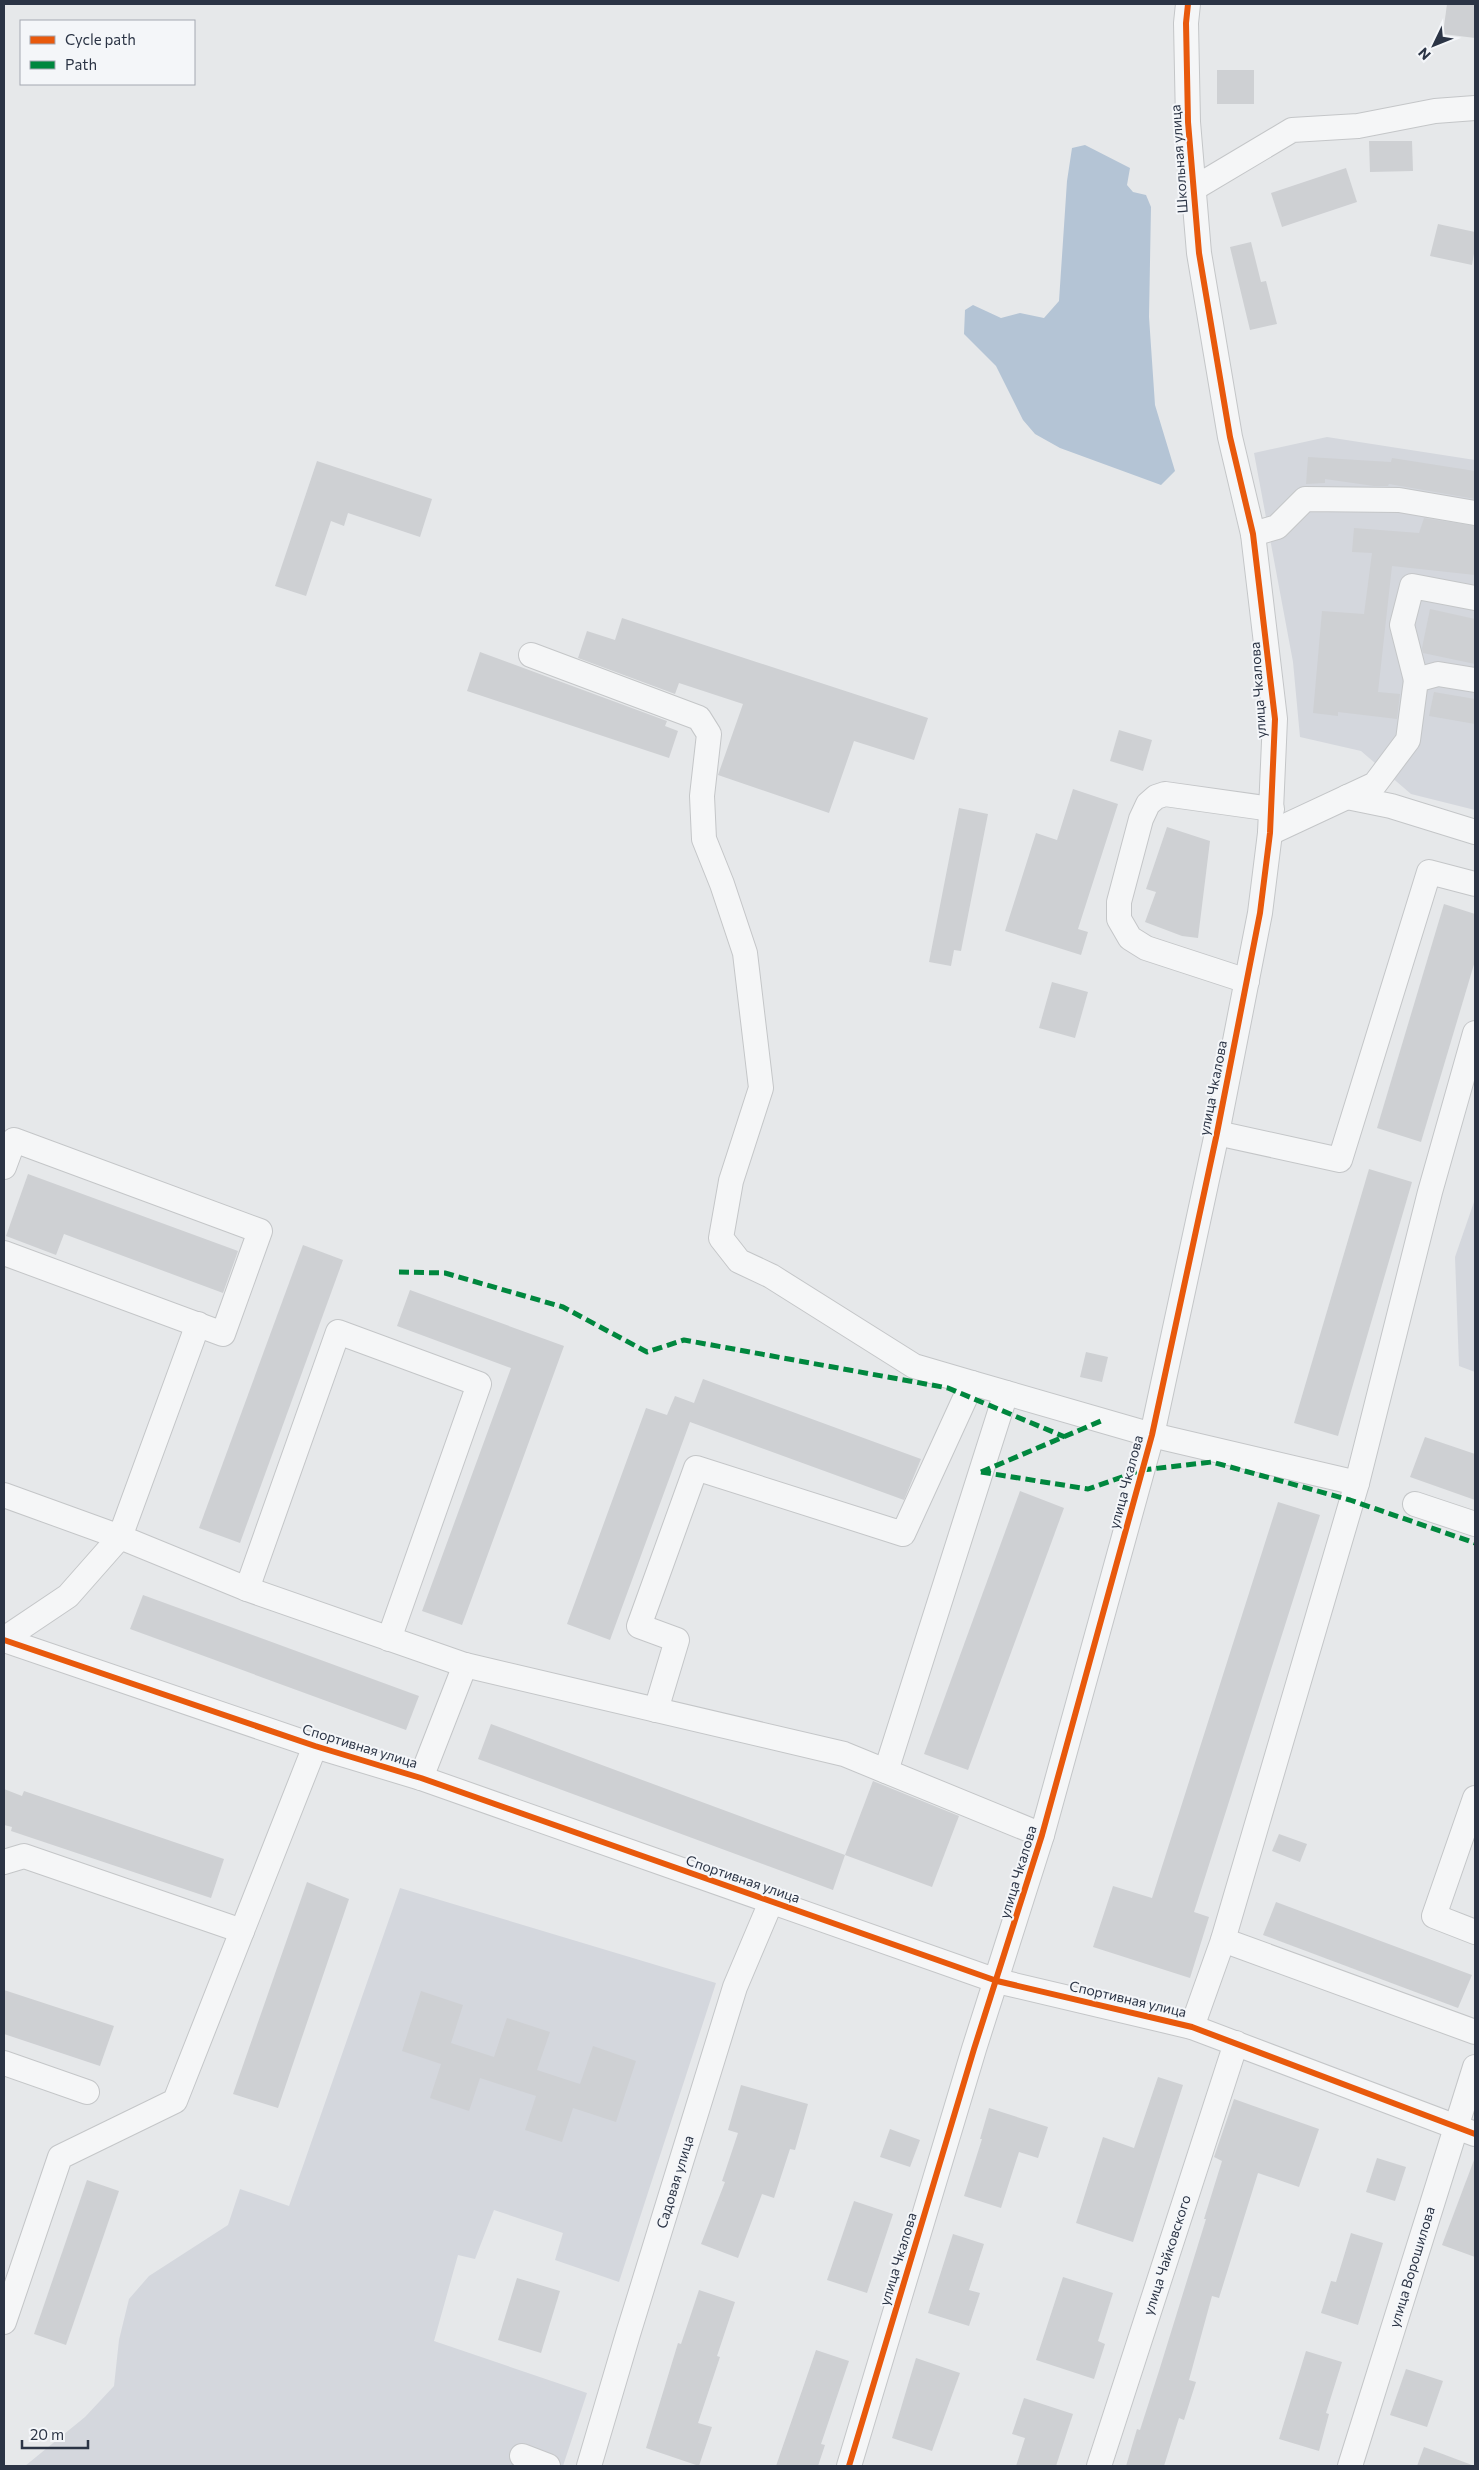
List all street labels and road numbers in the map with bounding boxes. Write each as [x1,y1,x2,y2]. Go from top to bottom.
street label: Школьная улица [1166,104,1191,214]
street label: улица Чкалова [1246,641,1269,739]
street label: улица Чкалова [1195,1039,1230,1137]
street label: улица Чкалова [1105,1433,1146,1531]
street label: Спортивная улица [300,1720,420,1771]
street label: улица Чкалова [995,1823,1040,1920]
street label: Спортивная улица [684,1851,802,1906]
street label: Спортивная улица [1068,1977,1188,2020]
street label: Садовая улица [652,2133,697,2230]
street label: улица Чайковского [1139,2193,1194,2317]
street label: улица Ворошилова [1385,2204,1438,2329]
street label: улица Чкалова [875,2210,920,2307]

